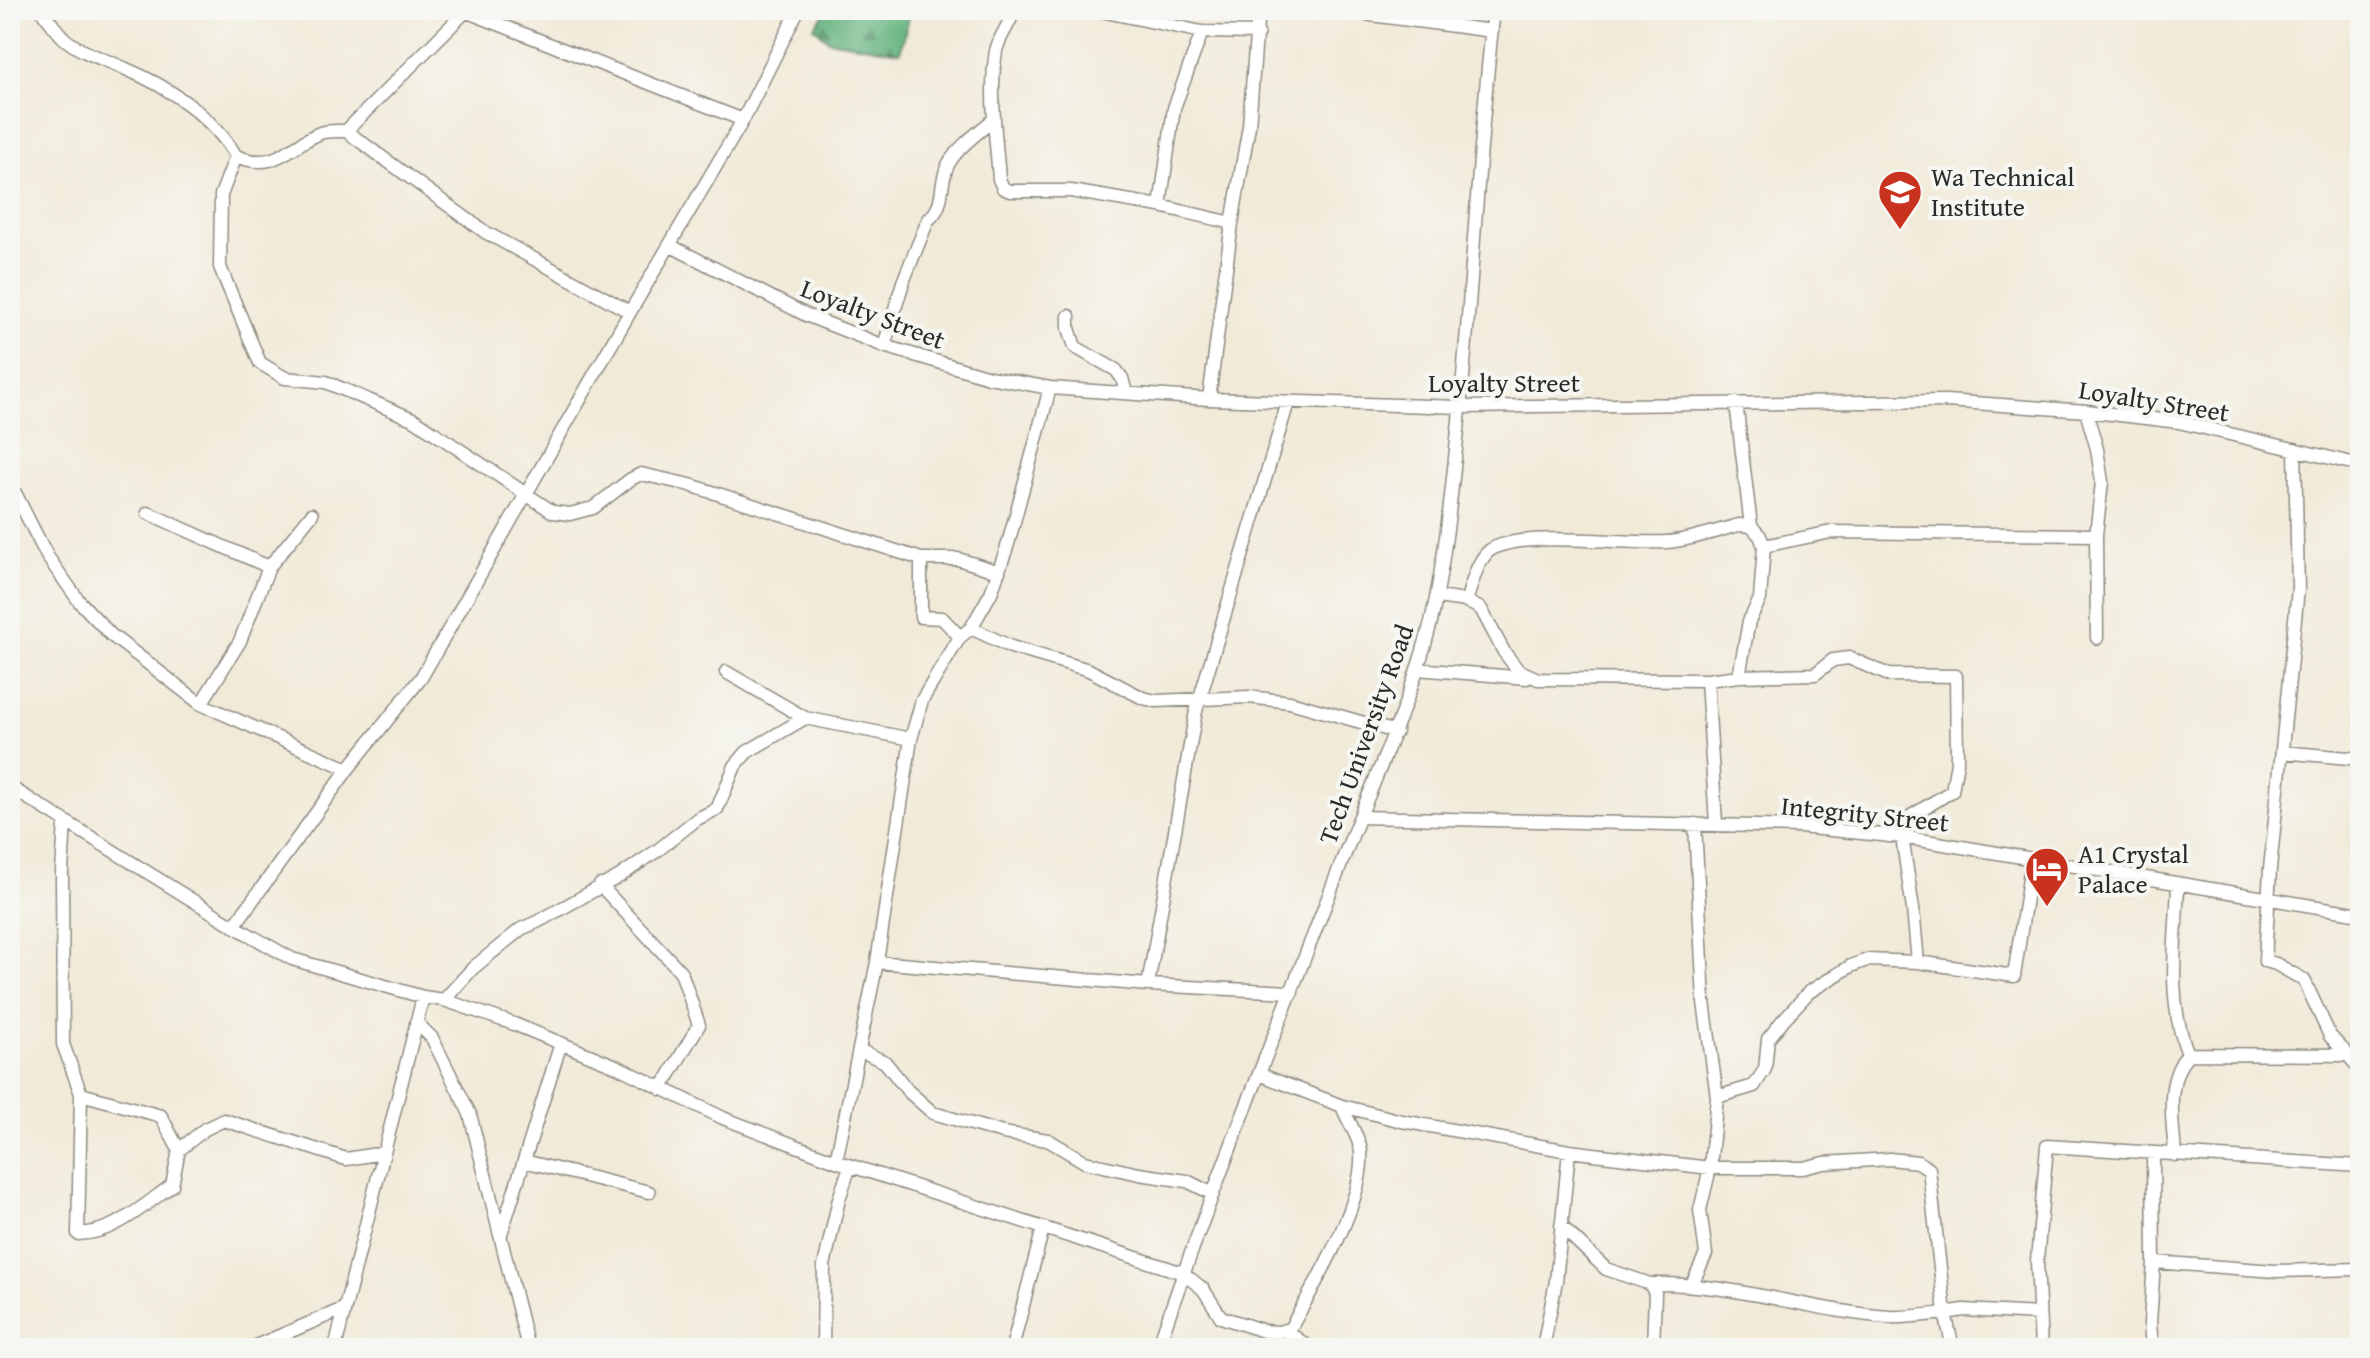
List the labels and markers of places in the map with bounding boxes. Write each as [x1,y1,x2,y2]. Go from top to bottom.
place label: Wa Technical Institute [1931,157,2075,226]
school or university icon: Wa Technical Institute [1876,168,1924,231]
place label: A1 Crystal Palace [2078,834,2189,903]
hotel icon: A1 Crystal Palace [2023,845,2071,908]

